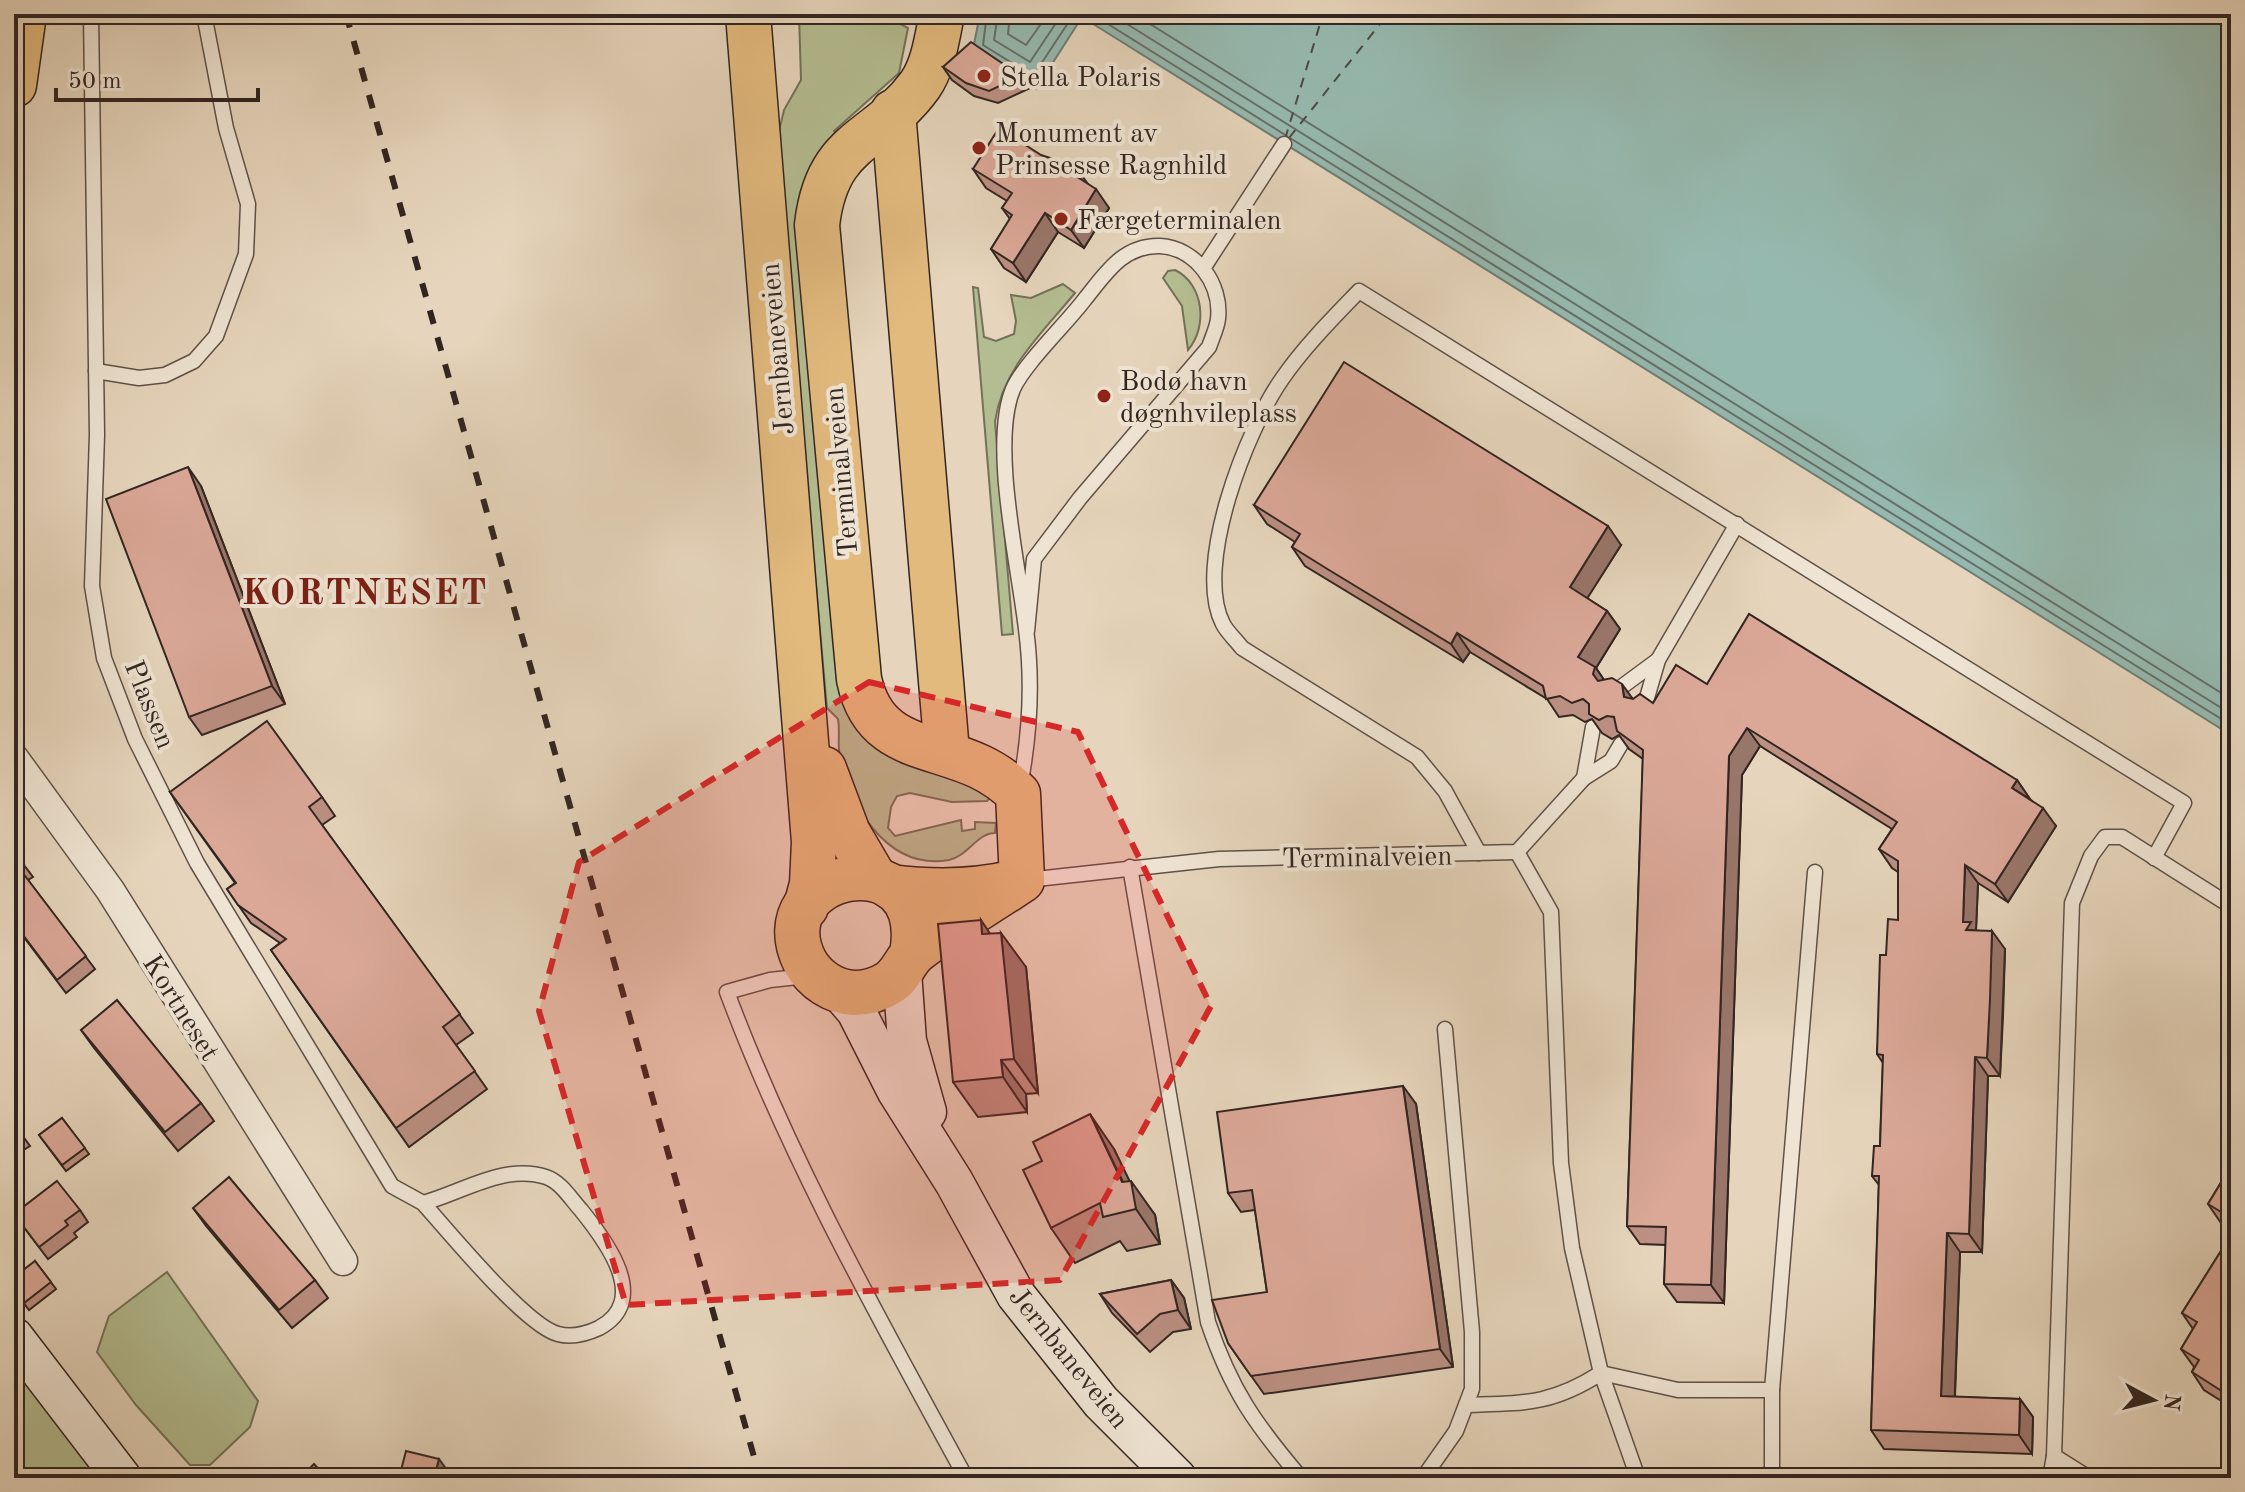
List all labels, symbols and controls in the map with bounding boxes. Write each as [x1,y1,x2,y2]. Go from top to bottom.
scale bar [56,52,258,102]
place label: Stella Polaris [1000,65,1161,93]
marker: Stella Polaris [975,67,993,85]
text: 50 m [68,70,122,94]
place label: Monument av Prinsesse Ragnhild [995,121,1227,181]
marker: Monument av Prinsesse Ragnhild [970,139,988,157]
place label: Færgeterminalen [1077,208,1282,236]
marker: Færgeterminalen [1052,210,1070,228]
street label: Jernbaneveien [758,261,800,436]
place label: Bodø havn døgnhvileplass [1120,369,1297,429]
street label: Terminalveien [822,385,864,558]
marker: Bodø havn døgnhvileplass [1095,387,1113,405]
district label: KORTNESET [242,577,488,613]
street label: Plassen [118,657,179,753]
street label: Terminalveien [1281,844,1453,874]
street label: Kortneset [136,951,223,1067]
street label: Jernbaneveien [1002,1283,1133,1435]
north arrow [2113,1360,2193,1440]
text: N [2159,1393,2183,1412]

